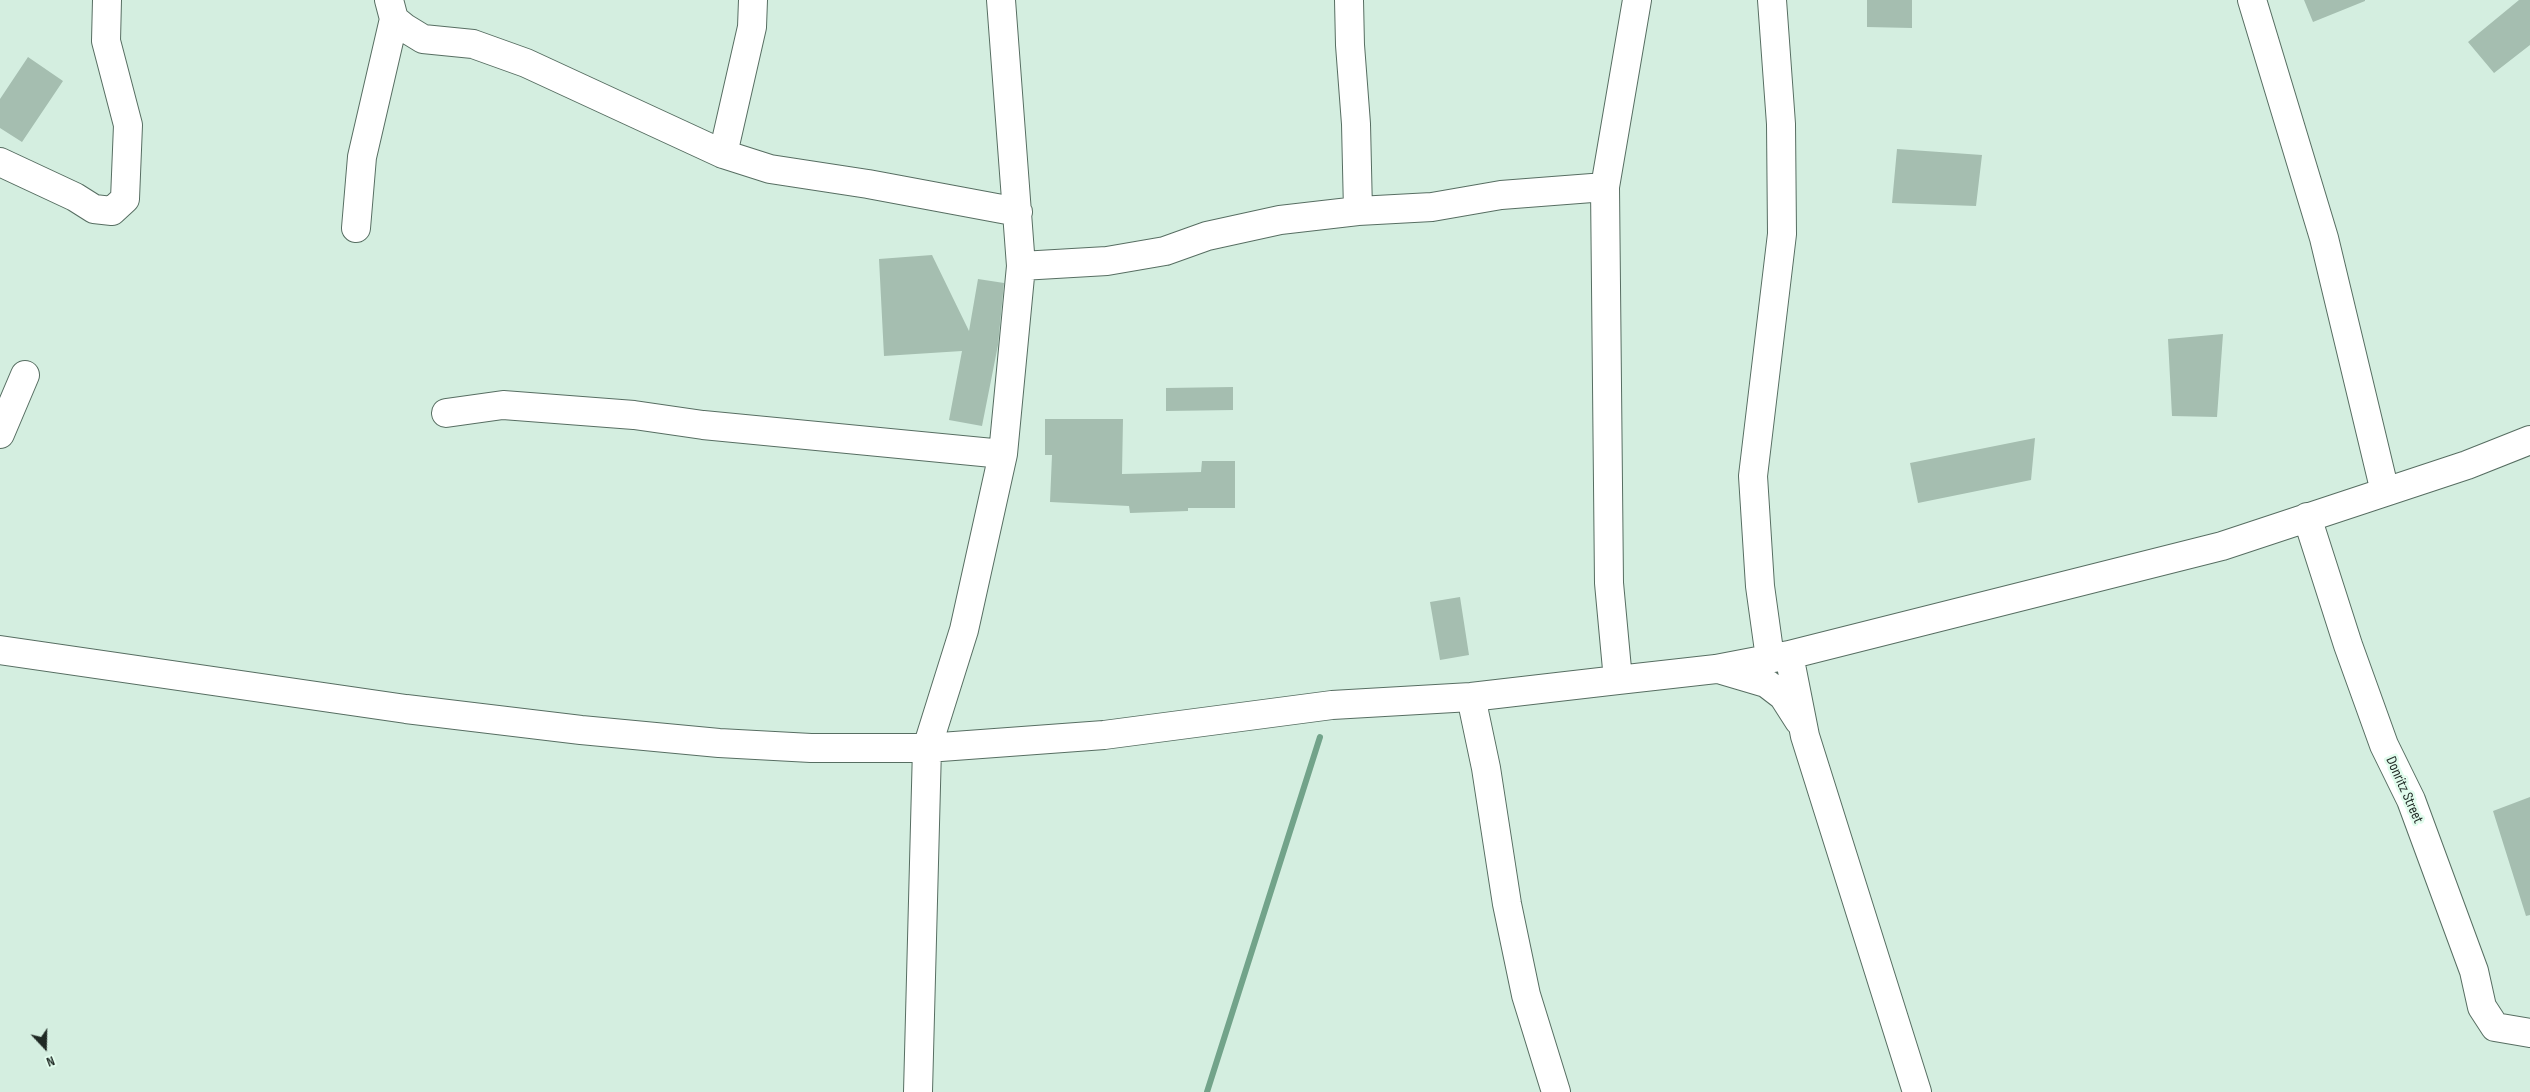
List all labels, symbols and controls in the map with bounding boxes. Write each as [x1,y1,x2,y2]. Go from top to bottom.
street label: Donritz Street [2381,754,2427,826]
north arrow [20,1022,70,1072]
text: N [44,1052,57,1071]

